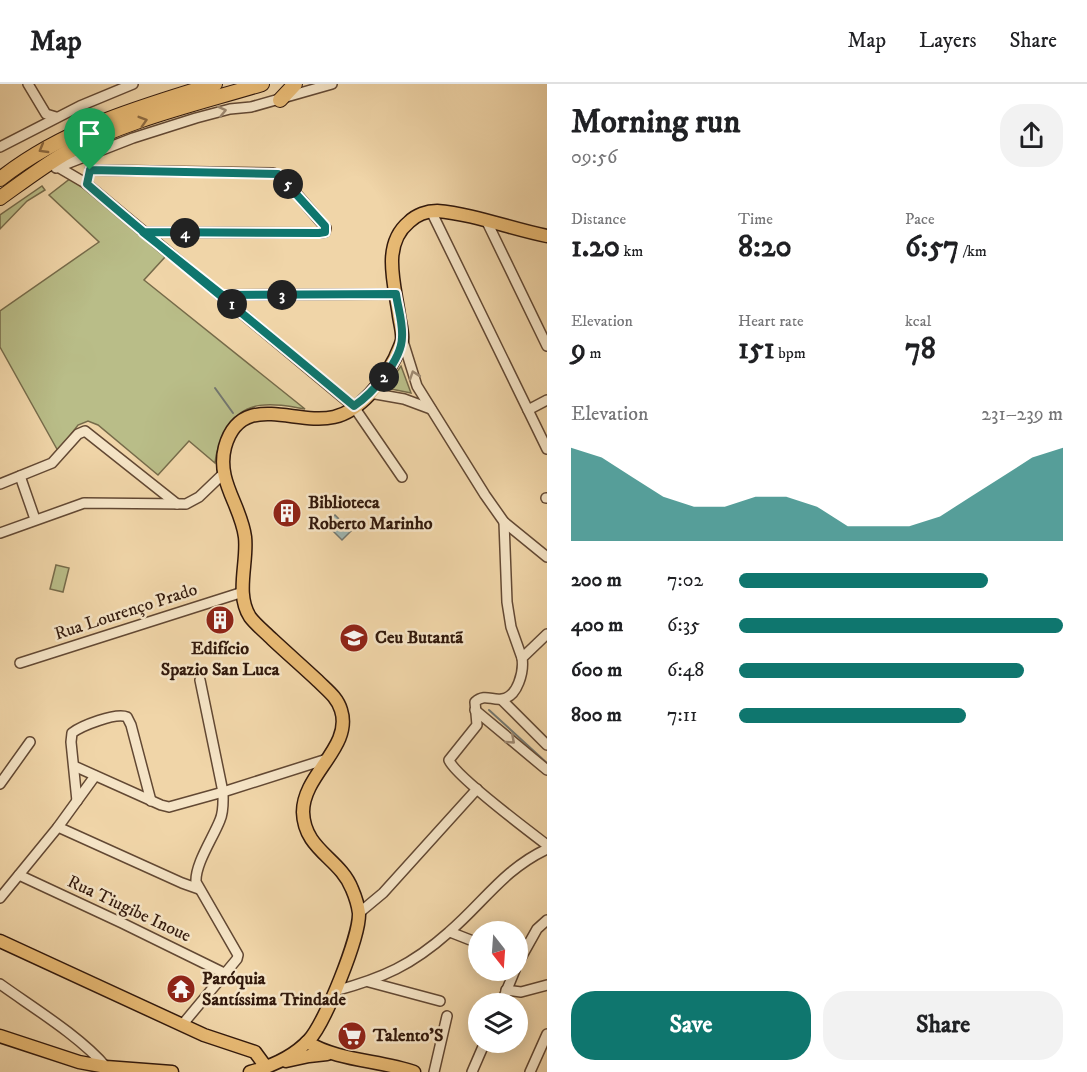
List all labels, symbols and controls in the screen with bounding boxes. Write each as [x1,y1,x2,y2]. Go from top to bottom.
text: Map [30,24,82,59]
text: Map [847,28,886,54]
text: Layers [919,28,977,54]
text: Share [1010,28,1057,54]
text: Morning run [571,102,740,143]
button: share [1000,104,1063,167]
one-way arrow [217,105,227,118]
pin [64,108,115,170]
one-way arrow [137,116,148,128]
icon: arrive [73,117,106,150]
one-way arrow [39,142,49,154]
text: 09:56 [571,145,617,170]
pin: 5 [273,169,303,199]
text: 5 [284,174,292,194]
text: Distance [571,209,626,229]
text: Time [738,209,773,229]
text: Pace [905,209,935,229]
pin: 4 [170,218,200,248]
text: 4 [180,223,190,243]
text: 1.20 [571,229,620,266]
text: 8:20 [738,229,792,266]
text: 6:57 [905,229,959,266]
text: km [620,241,643,261]
text: /km [959,241,987,261]
pin: 3 [267,280,297,310]
text: 3 [279,285,285,305]
pin: 1 [217,289,247,319]
text: 1 [229,294,235,314]
text: Elevation [571,311,633,331]
text: Heart rate [738,311,804,331]
text: kcal [905,311,931,331]
text: 9 [571,331,586,368]
text: 151 [738,331,775,368]
text: 78 [905,331,936,368]
text: m [586,343,601,363]
text: bpm [775,343,806,363]
pin: 2 [369,362,399,392]
text: 2 [380,367,388,387]
one-way arrow [408,370,421,381]
text: Elevation [571,402,648,427]
text: 231–239 m [981,402,1063,427]
place label: Biblioteca Roberto Marinho [308,492,433,535]
building icon: Biblioteca Roberto Marinho [271,497,303,529]
text: 200 m [571,568,622,593]
text: 7:02 [667,568,703,593]
street label: Rua Lourenço Prado [52,578,200,645]
building icon: Edifício Spazio San Luca [204,604,236,636]
text: 400 m [571,613,623,638]
text: 6:35 [667,613,700,638]
school or university icon: Ceu Butantã [338,622,370,654]
place label: Ceu Butantã [375,627,464,649]
place label: Edifício Spazio San Luca [161,638,280,681]
text: 600 m [571,658,622,683]
text: 6:48 [667,658,704,683]
text: 800 m [571,703,622,728]
text: 7:11 [667,703,697,728]
one-way arrow [505,733,515,744]
street label: Rua Tiugibe Inoue [64,871,194,947]
north arrow [468,921,528,981]
map controls [468,921,528,1053]
place label: Paróquia Santíssima Trindade [202,968,347,1011]
temple icon: Paróquia Santíssima Trindade [165,973,197,1005]
button: Save [571,991,811,1060]
button: Share [823,991,1063,1060]
button: layers [468,993,528,1053]
supermarket icon: Talento'S [336,1020,368,1052]
place label: Talento'S [372,1025,443,1047]

